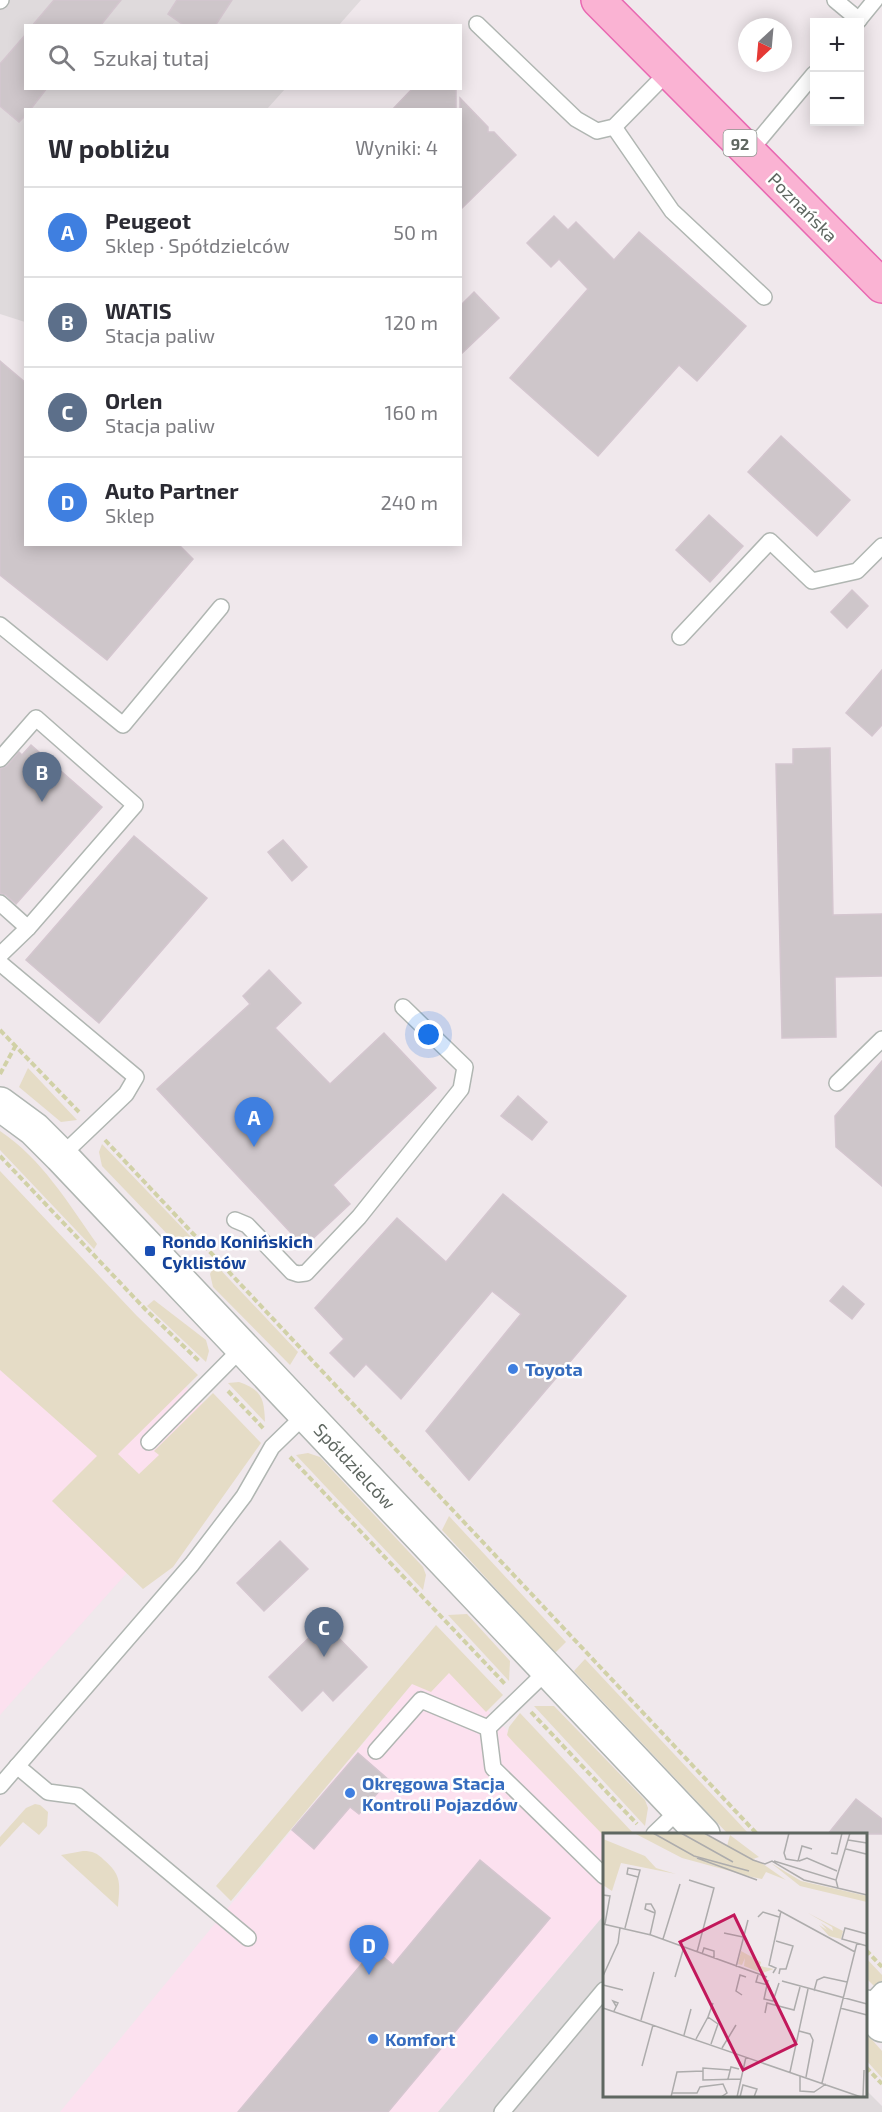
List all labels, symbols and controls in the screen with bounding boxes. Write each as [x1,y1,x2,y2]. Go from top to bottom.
north arrow [738,18,792,72]
map controls [810,18,864,126]
button: + [810,18,864,72]
search box [24,24,462,90]
icon: search [45,41,78,74]
text: Szukaj tutaj [93,44,209,70]
button: − [810,72,864,126]
road number: 92 [724,130,756,156]
text: W pobliżu [48,132,170,163]
text: Wyniki: 4 [355,135,438,159]
street label: Poznańska [764,168,842,246]
text: Peugeot [105,207,191,233]
text: A [61,220,74,244]
text: 50 m [393,220,438,244]
text: Sklep · Spółdzielców [105,233,290,257]
text: WATIS [105,297,172,323]
text: B [61,310,74,334]
text: 120 m [385,310,438,334]
text: Stacja paliw [105,323,215,347]
text: Orlen [105,387,162,413]
text: C [62,400,73,424]
text: 160 m [385,400,438,424]
text: Stacja paliw [105,413,215,437]
text: Auto Partner [105,477,239,503]
text: D [61,490,74,514]
text: 240 m [380,490,438,514]
text: Sklep [105,503,155,527]
pin: B [22,752,62,802]
your location [414,1020,443,1049]
pin: A [234,1098,274,1147]
place label: Rondo Konińskich Cyklistów [162,1230,313,1273]
marker: Rondo Konińskich Cyklistów [143,1244,157,1258]
place label: Toyota [525,1358,583,1380]
marker: Toyota [506,1362,520,1376]
street label: Spółdzielców [310,1419,400,1514]
pin: C [304,1608,344,1657]
place label: Okręgowa Stacja Kontroli Pojazdów [362,1772,519,1815]
marker: Okręgowa Stacja Kontroli Pojazdów [343,1786,357,1800]
inset map [603,1833,867,2097]
pin: D [350,1926,388,1975]
place label: Komfort [385,2028,456,2050]
marker: Komfort [366,2032,380,2046]

